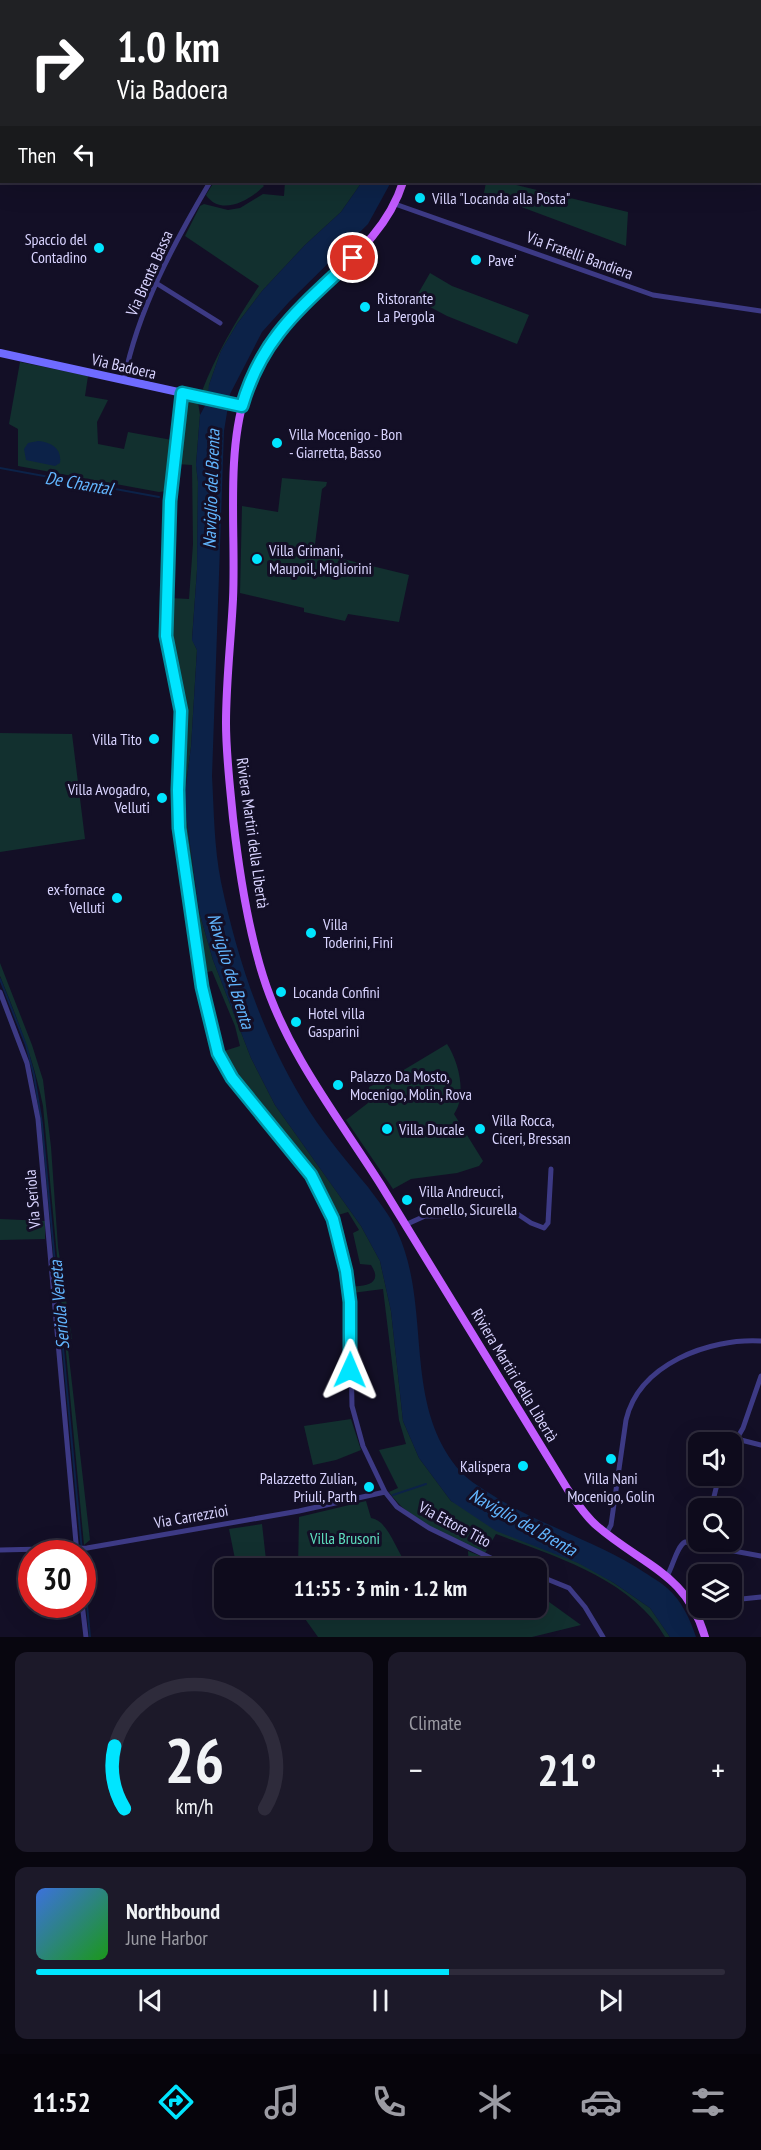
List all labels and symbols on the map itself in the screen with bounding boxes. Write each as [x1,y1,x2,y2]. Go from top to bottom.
place label: Villa "Locanda alla Posta" [431,188,570,208]
marker: Villa "Locanda alla Posta" [413,191,427,205]
street label: Via Fratelli Bandiera [523,226,636,284]
street label: Via Brenta Bassa [121,227,177,320]
place label: Spaccio del Contadino [25,229,87,267]
pin [327,232,378,283]
marker: Spaccio del Contadino [92,241,106,255]
place label: Pave' [488,250,517,270]
marker: Pave' [469,253,483,267]
place label: Ristorante La Pergola [377,288,435,326]
marker: Ristorante La Pergola [358,300,372,314]
street label: Via Badoera [89,349,158,383]
place label: Villa Mocenigo - Bon - Giarretta, Basso [288,424,402,462]
water label: Naviglio del Brenta [197,428,225,549]
marker: Villa Mocenigo - Bon - Giarretta, Basso [270,436,284,450]
water label: De Chantal [43,466,116,501]
place label: Villa Grimani, Maupoil, Migliorini [268,540,372,578]
marker: Villa Grimani, Maupoil, Migliorini [250,552,264,566]
place label: Villa Tito [91,729,142,749]
marker: Villa Tito [147,732,161,746]
street label: Riviera Martiri della Libertà [233,756,273,910]
place label: Villa Avogadro, Velluti [67,779,150,817]
marker: Villa Avogadro, Velluti [155,791,169,805]
place label: ex-fornace Velluti [47,879,105,917]
marker: ex-fornace Velluti [110,891,124,905]
water label: Naviglio del Brenta [203,911,260,1032]
place label: Villa Toderini, Fini [322,914,393,952]
marker: Villa Toderini, Fini [304,926,318,940]
place label: Locanda Confini [293,982,380,1002]
marker: Locanda Confini [274,985,288,999]
place label: Hotel villa Gasparini [308,1003,365,1041]
marker: Hotel villa Gasparini [289,1015,303,1029]
place label: Palazzo Da Mosto, Mocenigo, Molin, Rova [350,1066,472,1104]
marker: Palazzo Da Mosto, Mocenigo, Molin, Rova [331,1078,345,1092]
place label: Villa Rocca, Ciceri, Bressan [491,1110,571,1148]
place label: Villa Ducale [398,1119,465,1139]
marker: Villa Ducale [380,1122,394,1136]
marker: Villa Rocca, Ciceri, Bressan [473,1122,487,1136]
street label: Via Seriola [19,1169,45,1230]
place label: Villa Andreucci, Comello, Sicurella [418,1181,517,1219]
marker: Villa Andreucci, Comello, Sicurella [400,1193,414,1207]
water label: Seriola Veneta [44,1259,74,1350]
street label: Riviera Martiri della Libertà [467,1305,563,1445]
position arrow [318,1338,382,1402]
marker: Villa Nani Mocenigo, Golin [604,1452,618,1466]
place label: Kalispera [460,1456,511,1476]
marker: Kalispera [516,1459,530,1473]
place label: Palazzetto Zulian, Priuli, Parth [260,1468,357,1506]
place label: Villa Nani Mocenigo, Golin [567,1468,655,1506]
marker: Palazzetto Zulian, Priuli, Parth [362,1480,376,1494]
water label: Naviglio del Brenta [465,1483,581,1561]
street label: Via Ettore Tito [415,1496,495,1551]
street label: Via Carrezzioi [151,1500,230,1533]
park label: Villa Brusoni [309,1528,380,1548]
speed limit sign: 30 [18,1540,96,1618]

